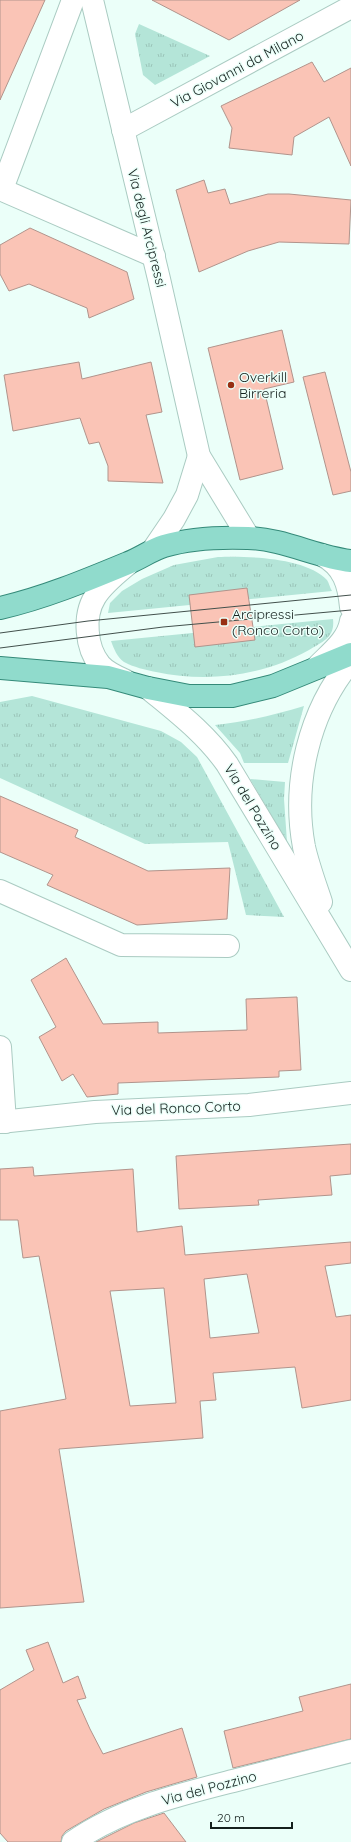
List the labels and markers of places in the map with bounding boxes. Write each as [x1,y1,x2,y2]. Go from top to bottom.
place label: Overkill Birreria [239,368,287,402]
marker: Overkill Birreria [226,380,236,390]
place label: Arcipressi (Ronco Corto) [232,605,324,639]
marker: Arcipressi (Ronco Corto) [219,617,229,627]

